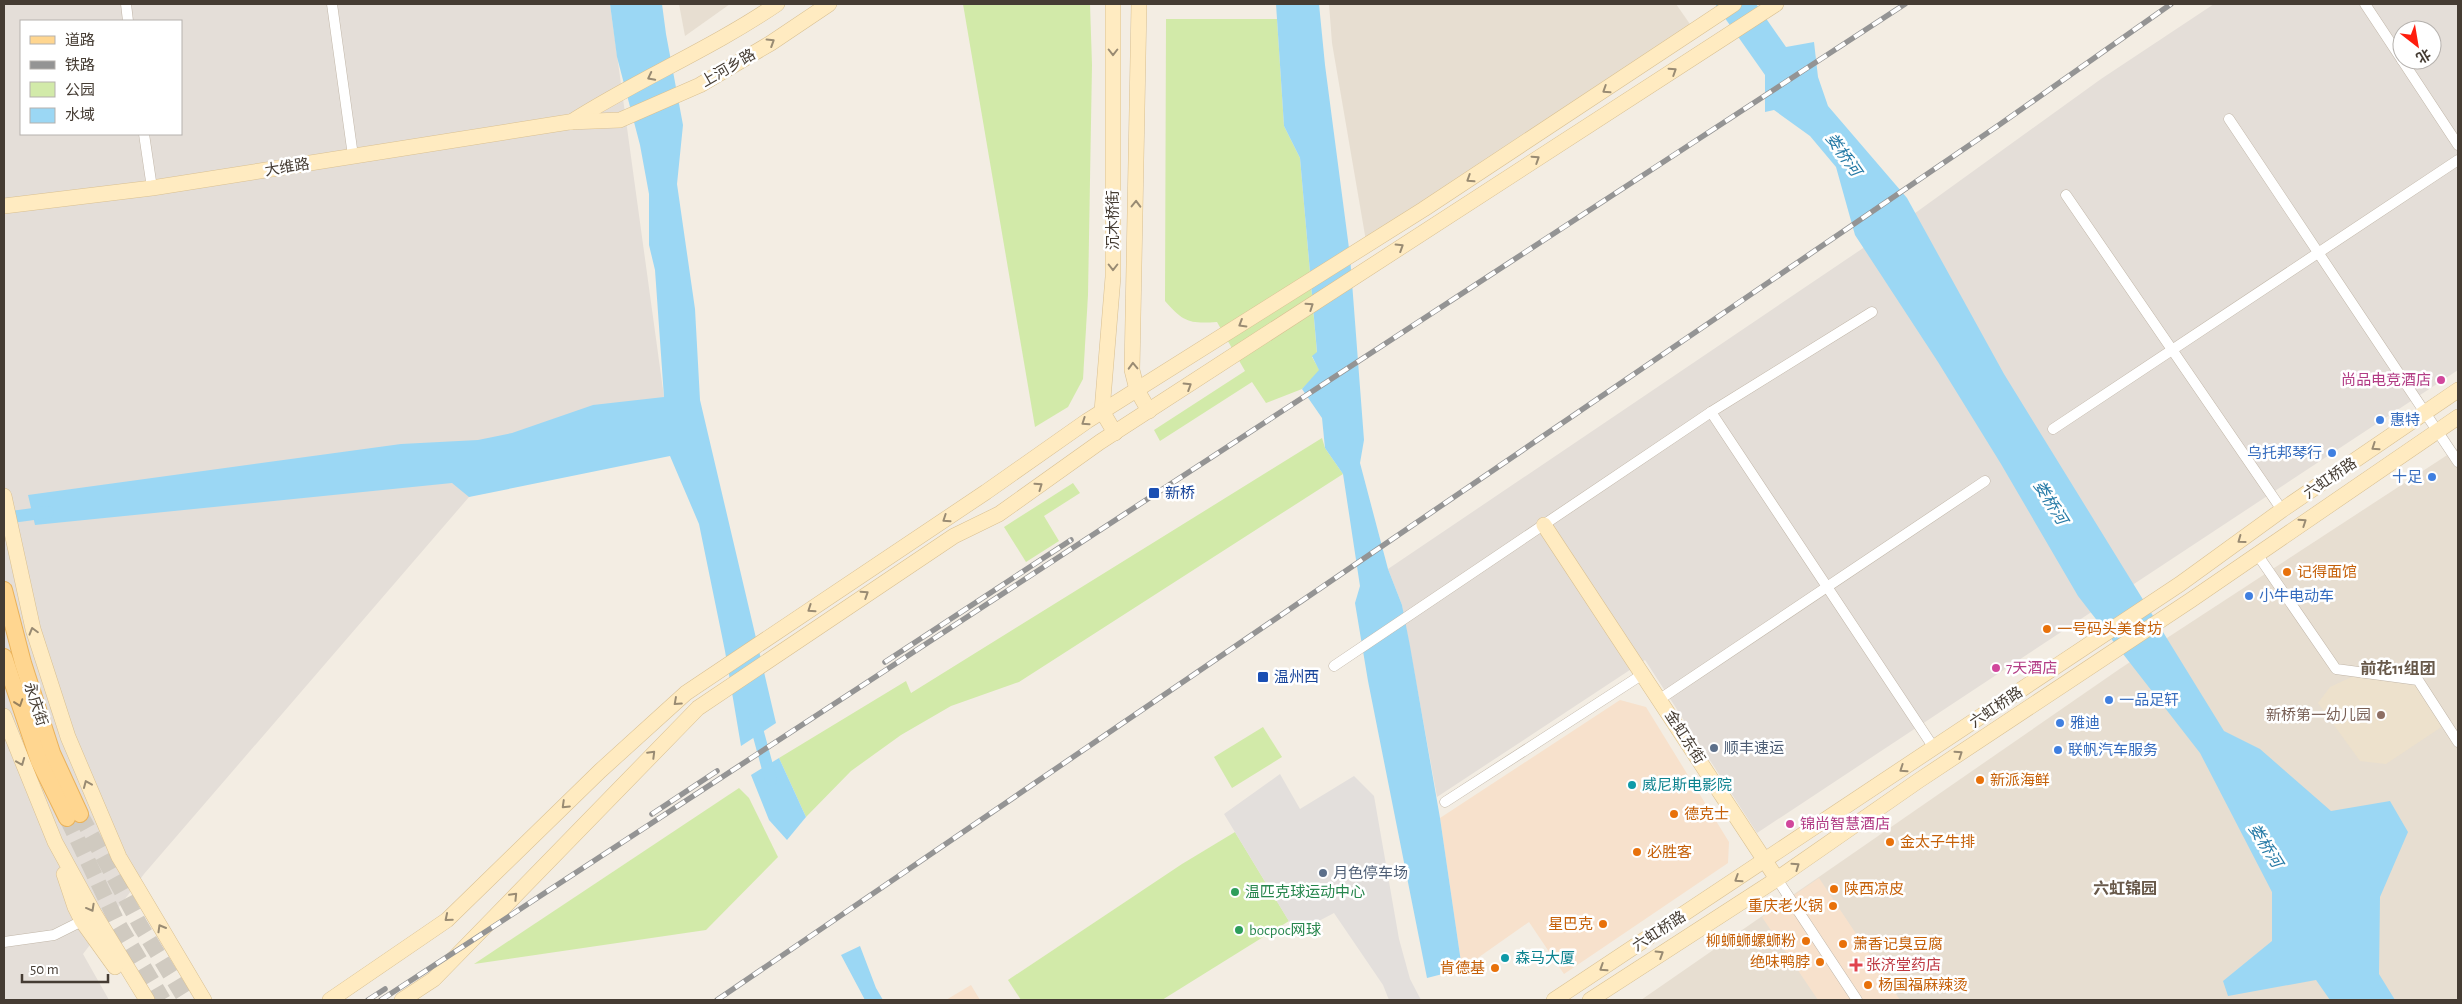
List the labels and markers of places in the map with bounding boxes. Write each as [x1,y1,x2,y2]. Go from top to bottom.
place label: 尚品电竞酒店 [2341,372,2431,388]
marker: 尚品电竞酒店 [2435,374,2447,386]
place label: 惠特 [2390,412,2420,428]
marker: 惠特 [2374,414,2386,426]
place label: 乌托邦琴行 [2247,445,2322,461]
marker: 乌托邦琴行 [2326,447,2338,459]
place label: 十足 [2392,469,2422,485]
marker: 十足 [2426,471,2438,483]
place label: 新桥 [1165,485,1195,501]
marker: 新桥 [1147,486,1161,500]
place label: 记得面馆 [2297,564,2357,580]
marker: 记得面馆 [2281,566,2293,578]
place label: 小牛电动车 [2259,588,2334,604]
marker: 小牛电动车 [2243,590,2255,602]
place label: 一号码头美食坊 [2057,620,2162,637]
marker: 一号码头美食坊 [2041,623,2053,635]
place label: 7天酒店 [2006,660,2057,676]
marker: 7天酒店 [1990,662,2002,674]
place label: 温州西 [1274,668,1319,685]
marker: 温州西 [1256,670,1270,684]
place label: 一品足轩 [2119,692,2179,708]
marker: 一品足轩 [2103,694,2115,706]
place label: 新桥第一幼儿园 [2266,707,2371,723]
marker: 新桥第一幼儿园 [2375,709,2387,721]
place label: 雅迪 [2070,715,2100,731]
marker: 雅迪 [2054,717,2066,729]
place label: 顺丰速运 [1724,740,1784,756]
marker: 顺丰速运 [1708,742,1720,754]
place label: 联帆汽车服务 [2068,742,2158,758]
marker: 联帆汽车服务 [2052,744,2064,756]
place label: 新派海鲜 [1990,772,2050,788]
marker: 新派海鲜 [1974,774,1986,786]
place label: 威尼斯电影院 [1642,776,1732,793]
marker: 威尼斯电影院 [1626,779,1638,791]
place label: 德克士 [1684,805,1729,822]
marker: 德克士 [1668,808,1680,820]
place label: 锦尚智慧酒店 [1800,816,1890,832]
marker: 锦尚智慧酒店 [1784,818,1796,830]
place label: 金太子牛排 [1900,834,1975,850]
marker: 金太子牛排 [1884,836,1896,848]
place label: 必胜客 [1647,844,1692,860]
marker: 必胜客 [1631,846,1643,858]
place label: 月色停车场 [1333,865,1408,881]
marker: 月色停车场 [1317,867,1329,879]
place label: 陕西凉皮 [1844,881,1904,897]
marker: 陕西凉皮 [1828,883,1840,895]
place label: 温匹克球运动中心 [1245,884,1365,900]
marker: 温匹克球运动中心 [1229,886,1241,898]
place label: 重庆老火锅 [1748,898,1823,914]
marker: 重庆老火锅 [1827,900,1839,912]
place label: 星巴克 [1548,916,1593,932]
marker: 星巴克 [1597,918,1609,930]
place label: bocpoc网球 [1249,922,1322,938]
marker: bocpoc网球 [1233,924,1245,936]
place label: 柳蛳蛳螺蛳粉 [1706,933,1796,949]
marker: 柳蛳蛳螺蛳粉 [1800,935,1812,947]
place label: 萧香记臭豆腐 [1853,936,1943,952]
marker: 萧香记臭豆腐 [1837,938,1849,950]
place label: 森马大厦 [1515,950,1575,966]
marker: 森马大厦 [1499,952,1511,964]
place label: 绝味鸭脖 [1750,954,1810,970]
marker: 绝味鸭脖 [1814,956,1826,968]
place label: 张济堂药店 [1866,957,1941,973]
place label: 肯德基 [1440,959,1485,976]
marker: 张济堂药店 [1850,959,1862,971]
marker: 肯德基 [1489,962,1501,974]
place label: 杨国福麻辣烫 [1878,976,1968,993]
marker: 杨国福麻辣烫 [1862,979,1874,991]

